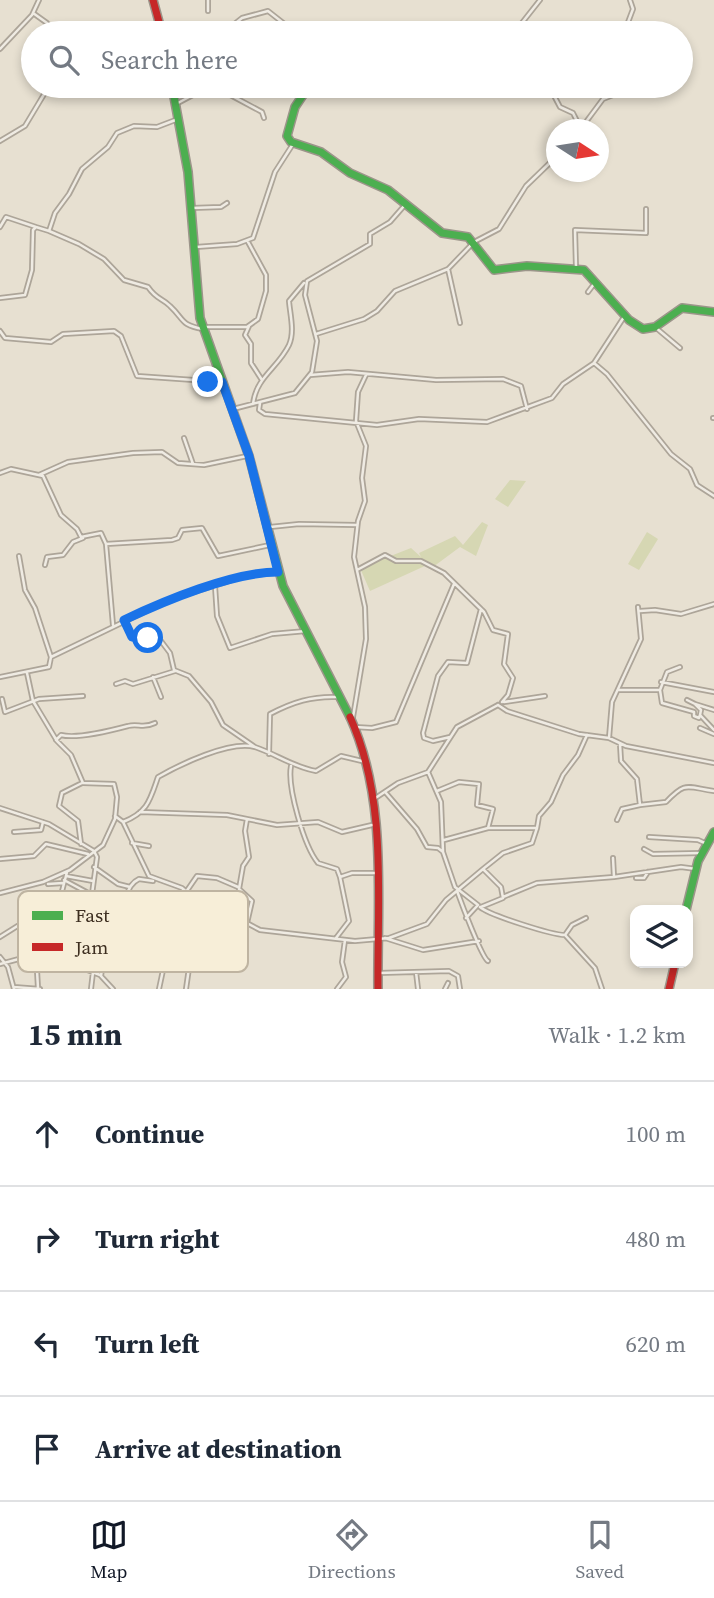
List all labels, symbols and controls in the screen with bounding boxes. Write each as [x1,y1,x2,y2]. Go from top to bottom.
search box [21,21,693,98]
icon: search [45,41,83,79]
text: Search here [101,42,238,78]
north arrow [546,119,609,182]
route end [192,366,223,397]
route start [132,622,163,653]
legend [18,891,248,972]
text: Fast [75,902,110,928]
map controls [630,905,693,968]
button: layers [630,905,693,968]
text: Jam [74,934,108,960]
text: 15 min [28,1014,122,1055]
text: Walk · 1.2 km [548,1019,686,1051]
icon: ahead [28,1115,66,1153]
text: Continue [95,1116,204,1152]
text: 100 m [625,1118,686,1150]
icon: right [28,1220,66,1258]
text: Turn right [95,1221,219,1257]
text: 480 m [625,1223,686,1255]
icon: left [28,1325,66,1363]
text: Turn left [95,1326,199,1362]
text: 620 m [625,1328,686,1360]
icon: arrive [28,1430,66,1468]
text: Arrive at destination [95,1431,342,1467]
tab: Map [90,1516,128,1584]
tab: Directions [308,1516,396,1584]
tab: Saved [575,1516,624,1584]

